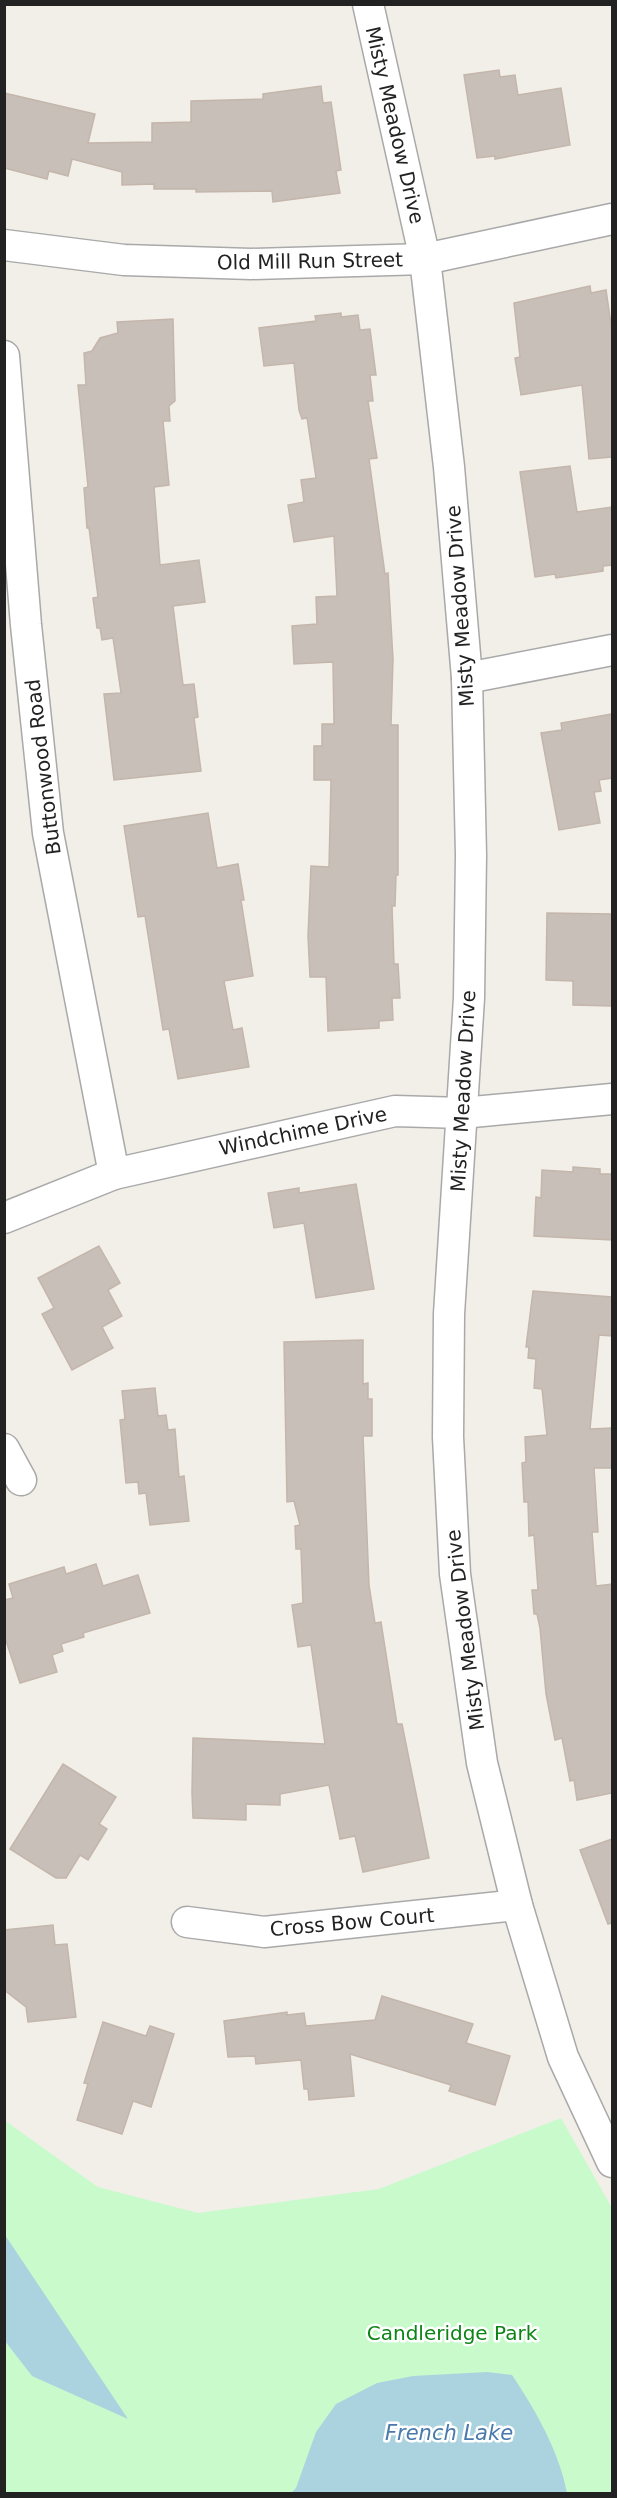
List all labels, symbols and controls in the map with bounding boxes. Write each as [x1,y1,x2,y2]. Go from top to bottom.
street label: Misty Meadow Drive [361,24,429,226]
street label: Old Mill Run Street [217,247,403,275]
street label: Misty Meadow Drive [441,504,479,708]
street label: Buttonwood Road [20,678,66,856]
street label: Misty Meadow Drive [446,989,480,1193]
street label: Windchime Drive [217,1101,389,1161]
street label: Misty Meadow Drive [441,1528,489,1732]
street label: Cross Bow Court [269,1903,435,1941]
park label: Candleridge Park [367,2321,538,2345]
water label: French Lake [385,2421,513,2445]

